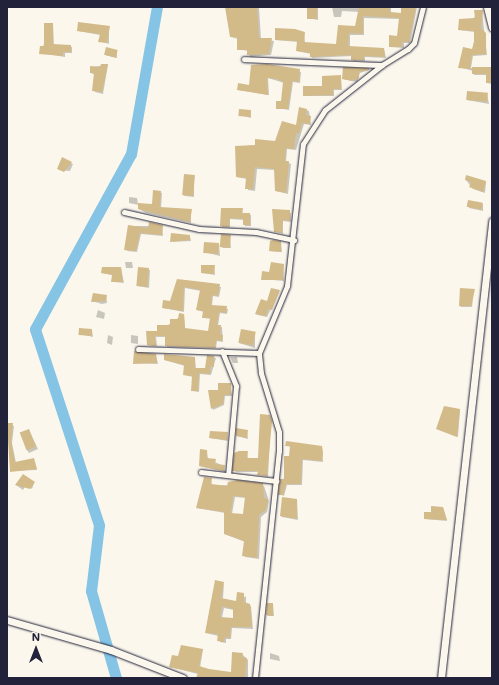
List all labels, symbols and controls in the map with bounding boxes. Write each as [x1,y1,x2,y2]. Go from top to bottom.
north arrow [16,629,56,669]
text: N [32,629,40,644]

